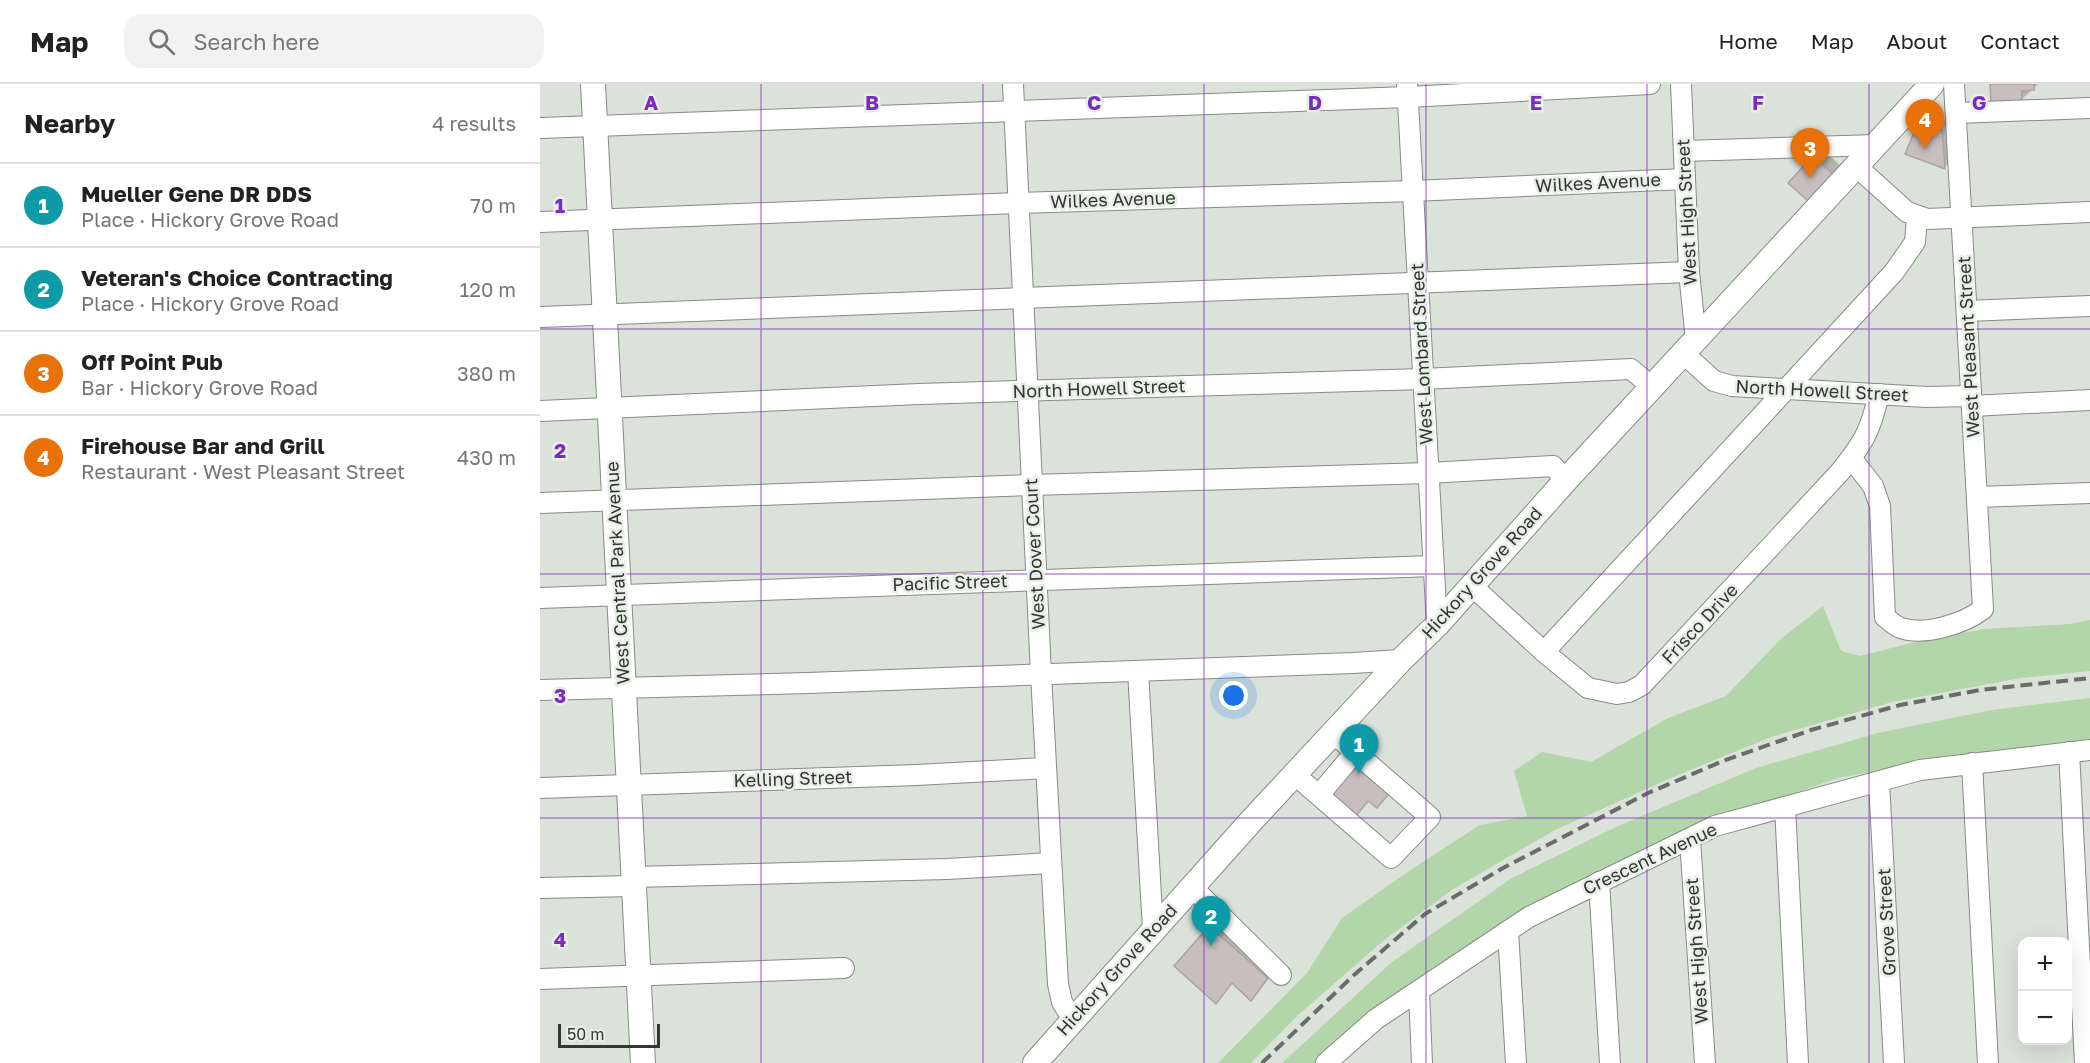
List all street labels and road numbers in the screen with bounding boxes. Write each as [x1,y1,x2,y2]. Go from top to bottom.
street label: West High Street [1671,138,1701,286]
street label: Wilkes Avenue [1535,168,1661,196]
street label: Wilkes Avenue [1050,186,1176,212]
street label: West Pleasant Street [1952,256,1984,438]
street label: West Lombard Street [1405,263,1437,445]
street label: North Howell Street [1012,374,1186,402]
street label: North Howell Street [1735,374,1909,406]
street label: West Central Park Avenue [600,461,634,685]
street label: West Dover Court [1019,478,1049,630]
street label: Hickory Grove Road [1416,502,1546,643]
street label: Pacific Street [892,569,1008,595]
street label: Frisco Drive [1657,579,1742,668]
street label: Kelling Street [733,765,853,791]
street label: Crescent Avenue [1579,817,1720,899]
street label: Grove Street [1872,868,1900,977]
street label: West High Street [1680,877,1712,1025]
street label: Hickory Grove Road [1051,899,1181,1040]

